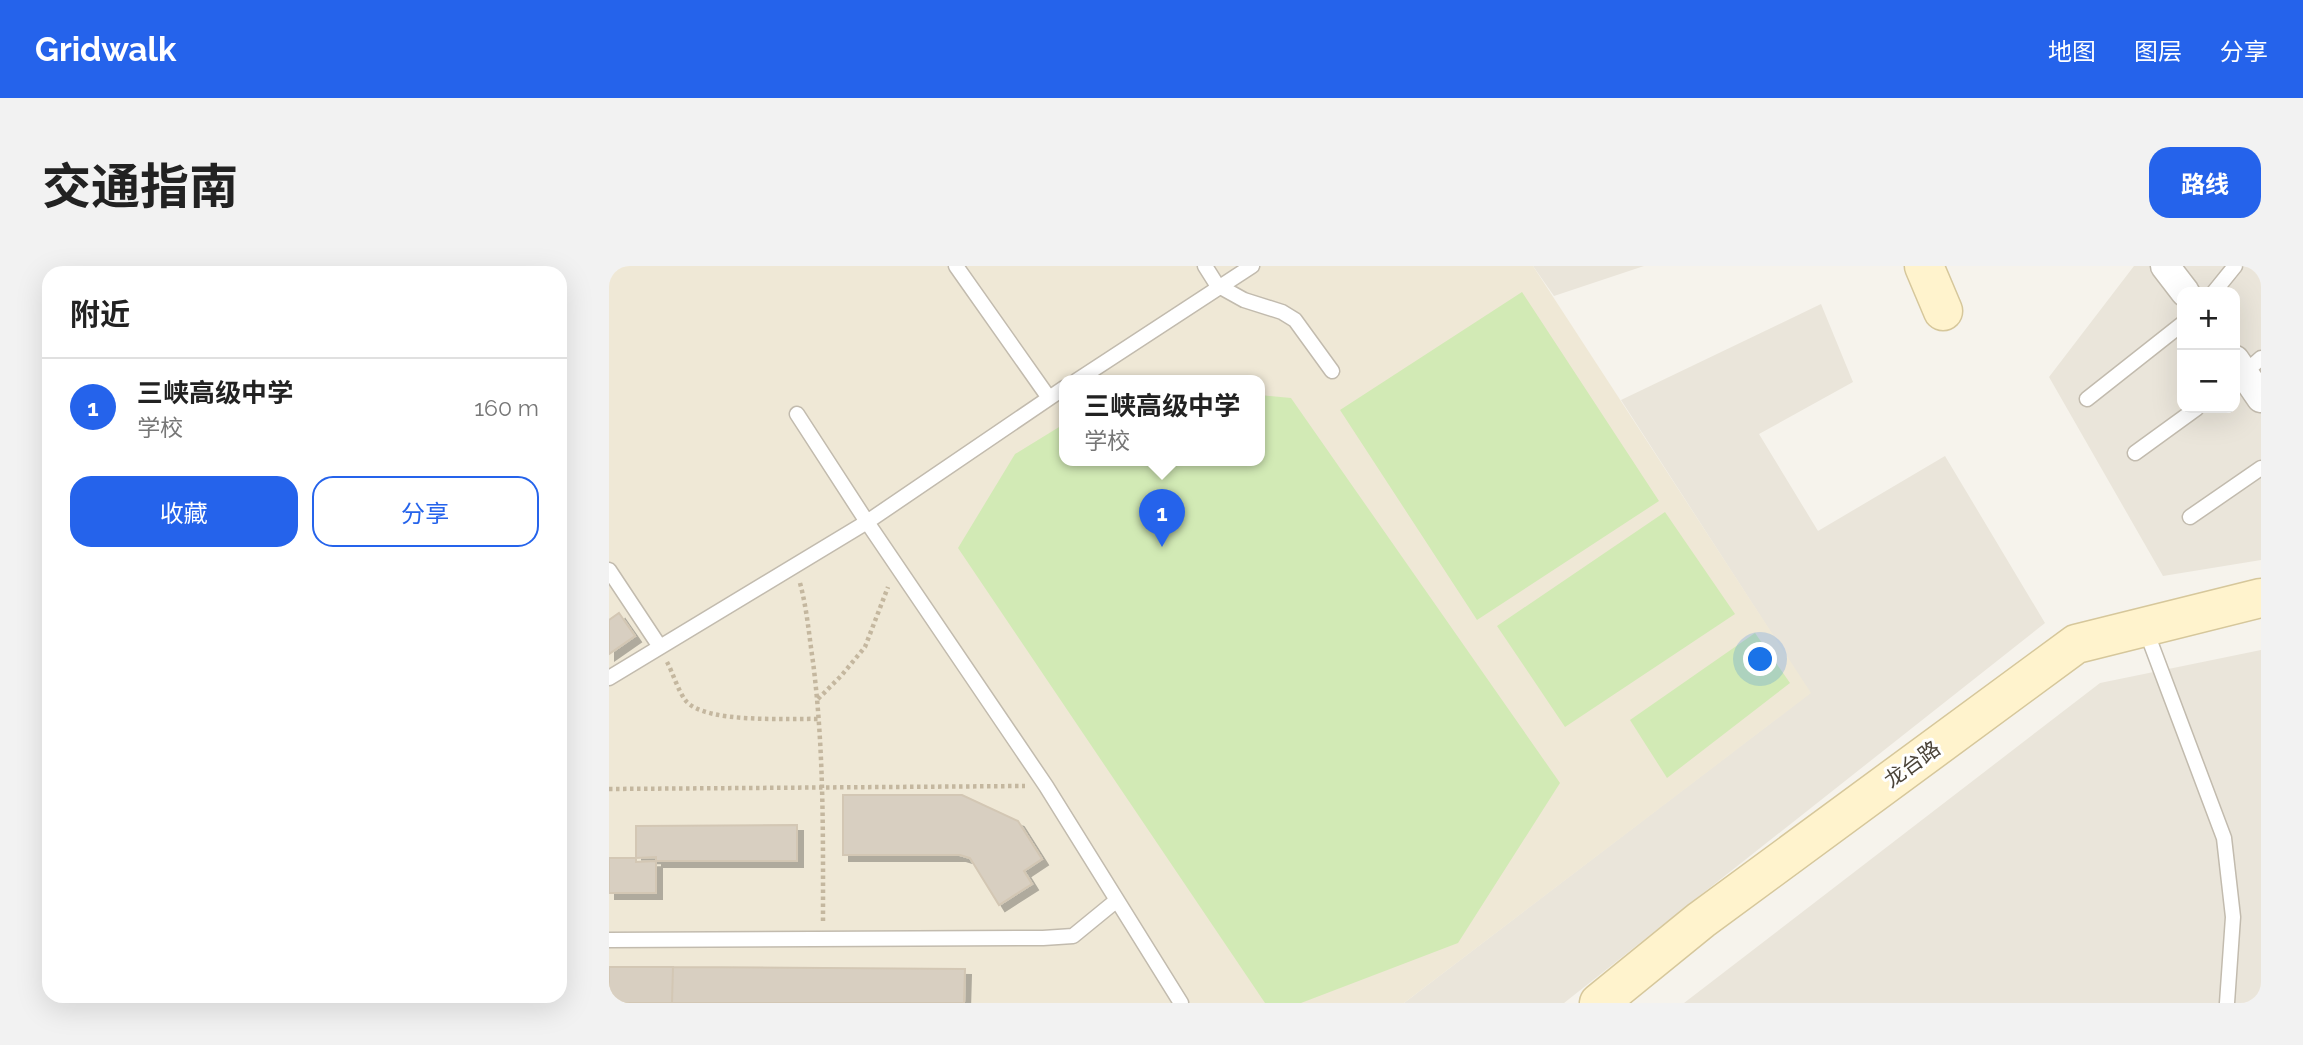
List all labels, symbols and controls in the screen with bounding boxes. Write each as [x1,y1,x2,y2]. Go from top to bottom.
text: Gridwalk [35,30,176,69]
text: 地图 [2048,37,2096,66]
text: 图层 [2134,37,2182,66]
text: 分享 [2220,37,2268,66]
button: 路线 [2149,147,2261,218]
text: 交通指南 [42,158,238,215]
map controls [2177,287,2240,413]
button: + [2177,287,2240,350]
text: 附近 [70,297,130,332]
button: − [2177,350,2240,413]
popup [1059,375,1265,466]
text: 三峡高级中学 [137,378,293,408]
text: 三峡高级中学 [1084,391,1240,421]
text: 1 [87,394,99,421]
text: 160 m [474,394,539,421]
text: 学校 [137,414,183,441]
text: 学校 [1084,427,1130,454]
button: 收藏 [70,476,298,547]
button: 分享 [312,476,539,547]
pin: 1 [1139,489,1185,547]
your location [1743,642,1777,676]
street label: 龙台路 [1879,735,1945,793]

